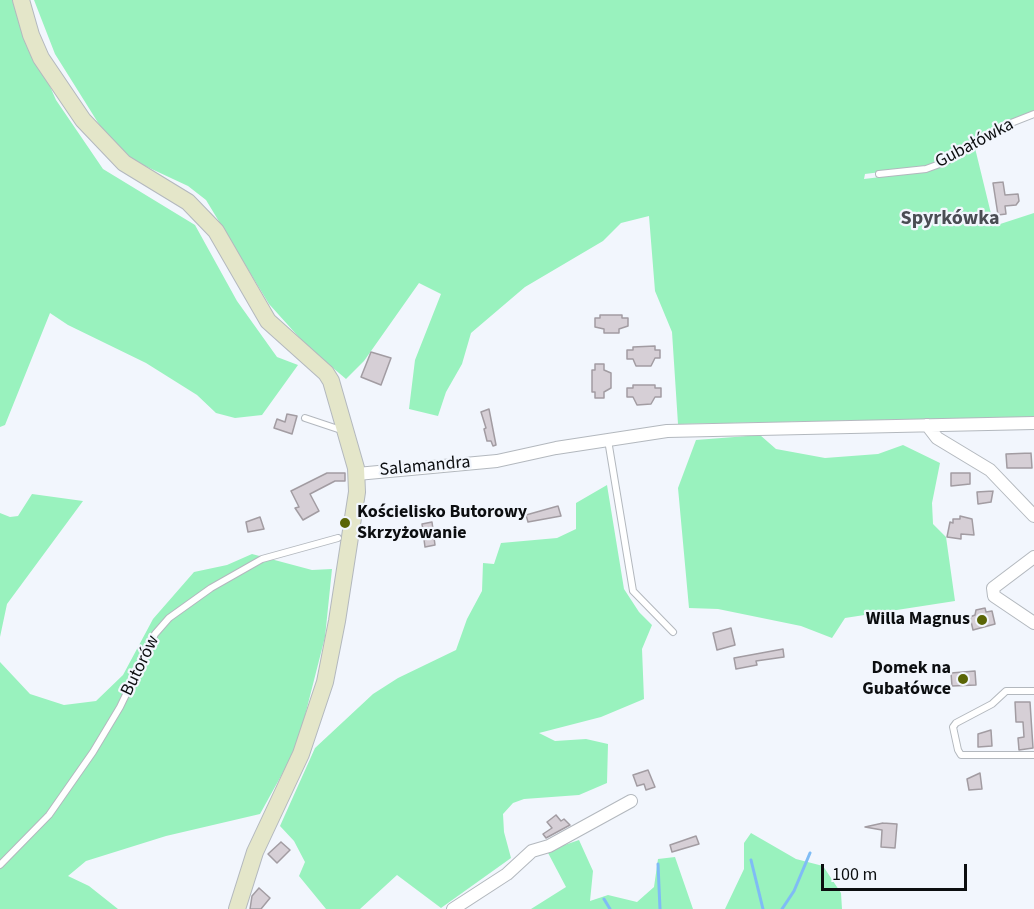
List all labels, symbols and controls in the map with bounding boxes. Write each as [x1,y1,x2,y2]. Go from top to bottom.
street label: Gubałówka [932,114,1018,174]
district label: Spyrkówka [901,208,999,232]
street label: Salamandra [379,452,471,482]
place label: Kościelisko Butorowy Skrzyżowanie [357,502,527,544]
marker: Kościelisko Butorowy Skrzyżowanie [338,516,352,530]
place label: Willa Magnus [866,609,970,631]
marker: Willa Magnus [975,613,989,627]
street label: Butorów [117,632,165,700]
place label: Domek na Gubałówce [862,658,951,700]
marker: Domek na Gubałówce [956,672,970,686]
scale bar [824,852,970,890]
text: 100 m [832,862,877,887]

